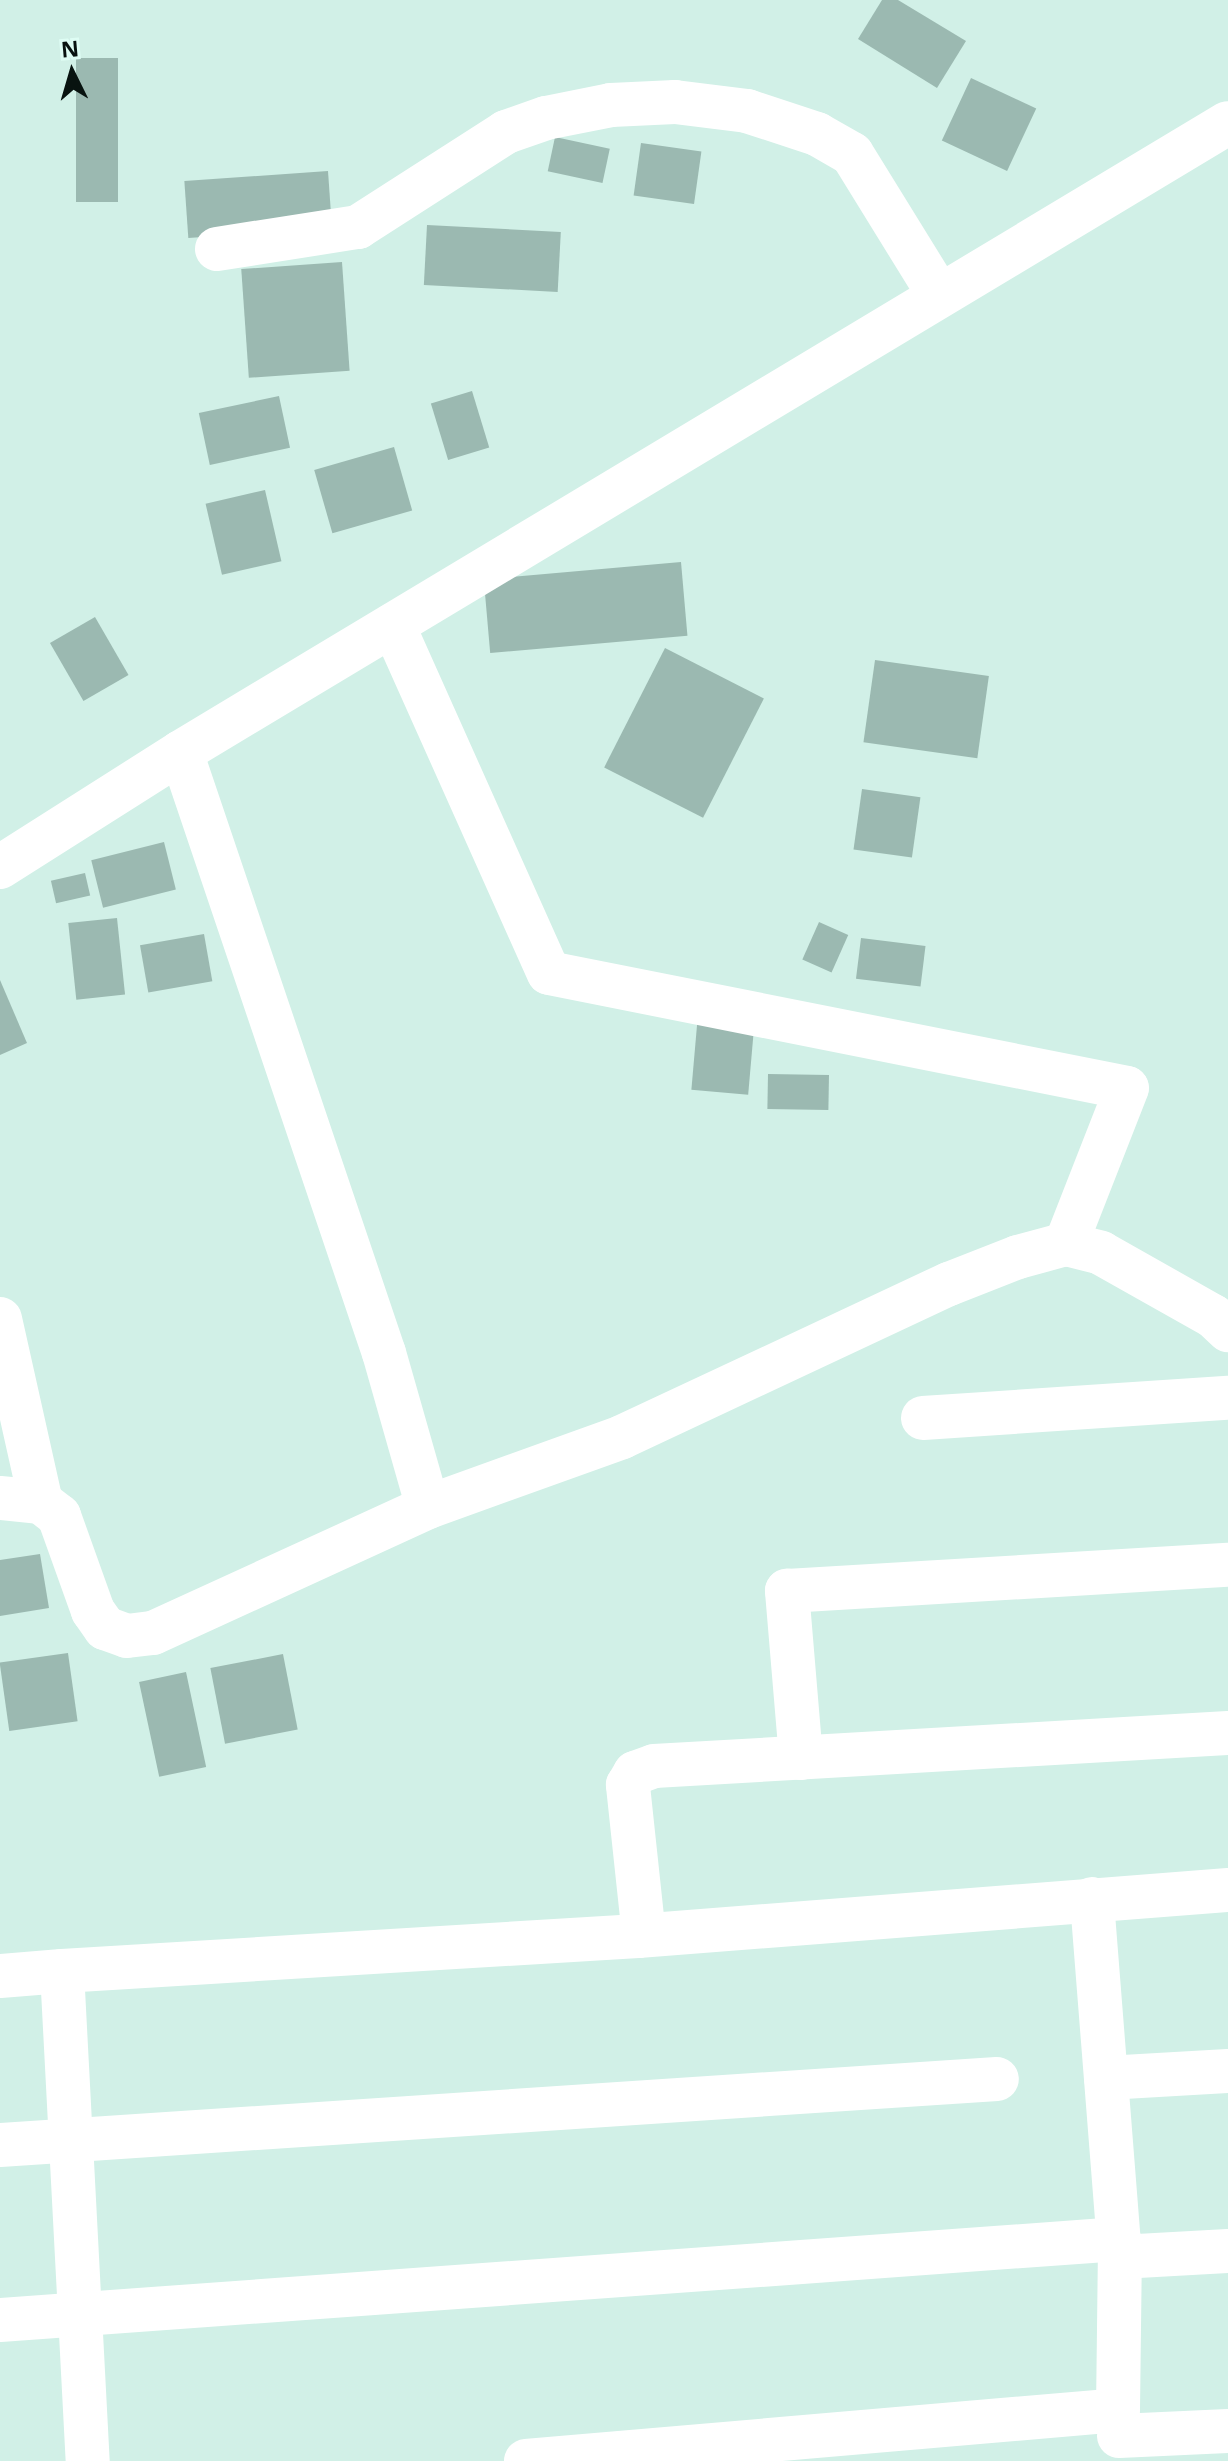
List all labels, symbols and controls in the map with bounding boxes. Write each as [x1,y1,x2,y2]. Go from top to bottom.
north arrow [32,32,112,112]
text: N [60,32,80,64]

